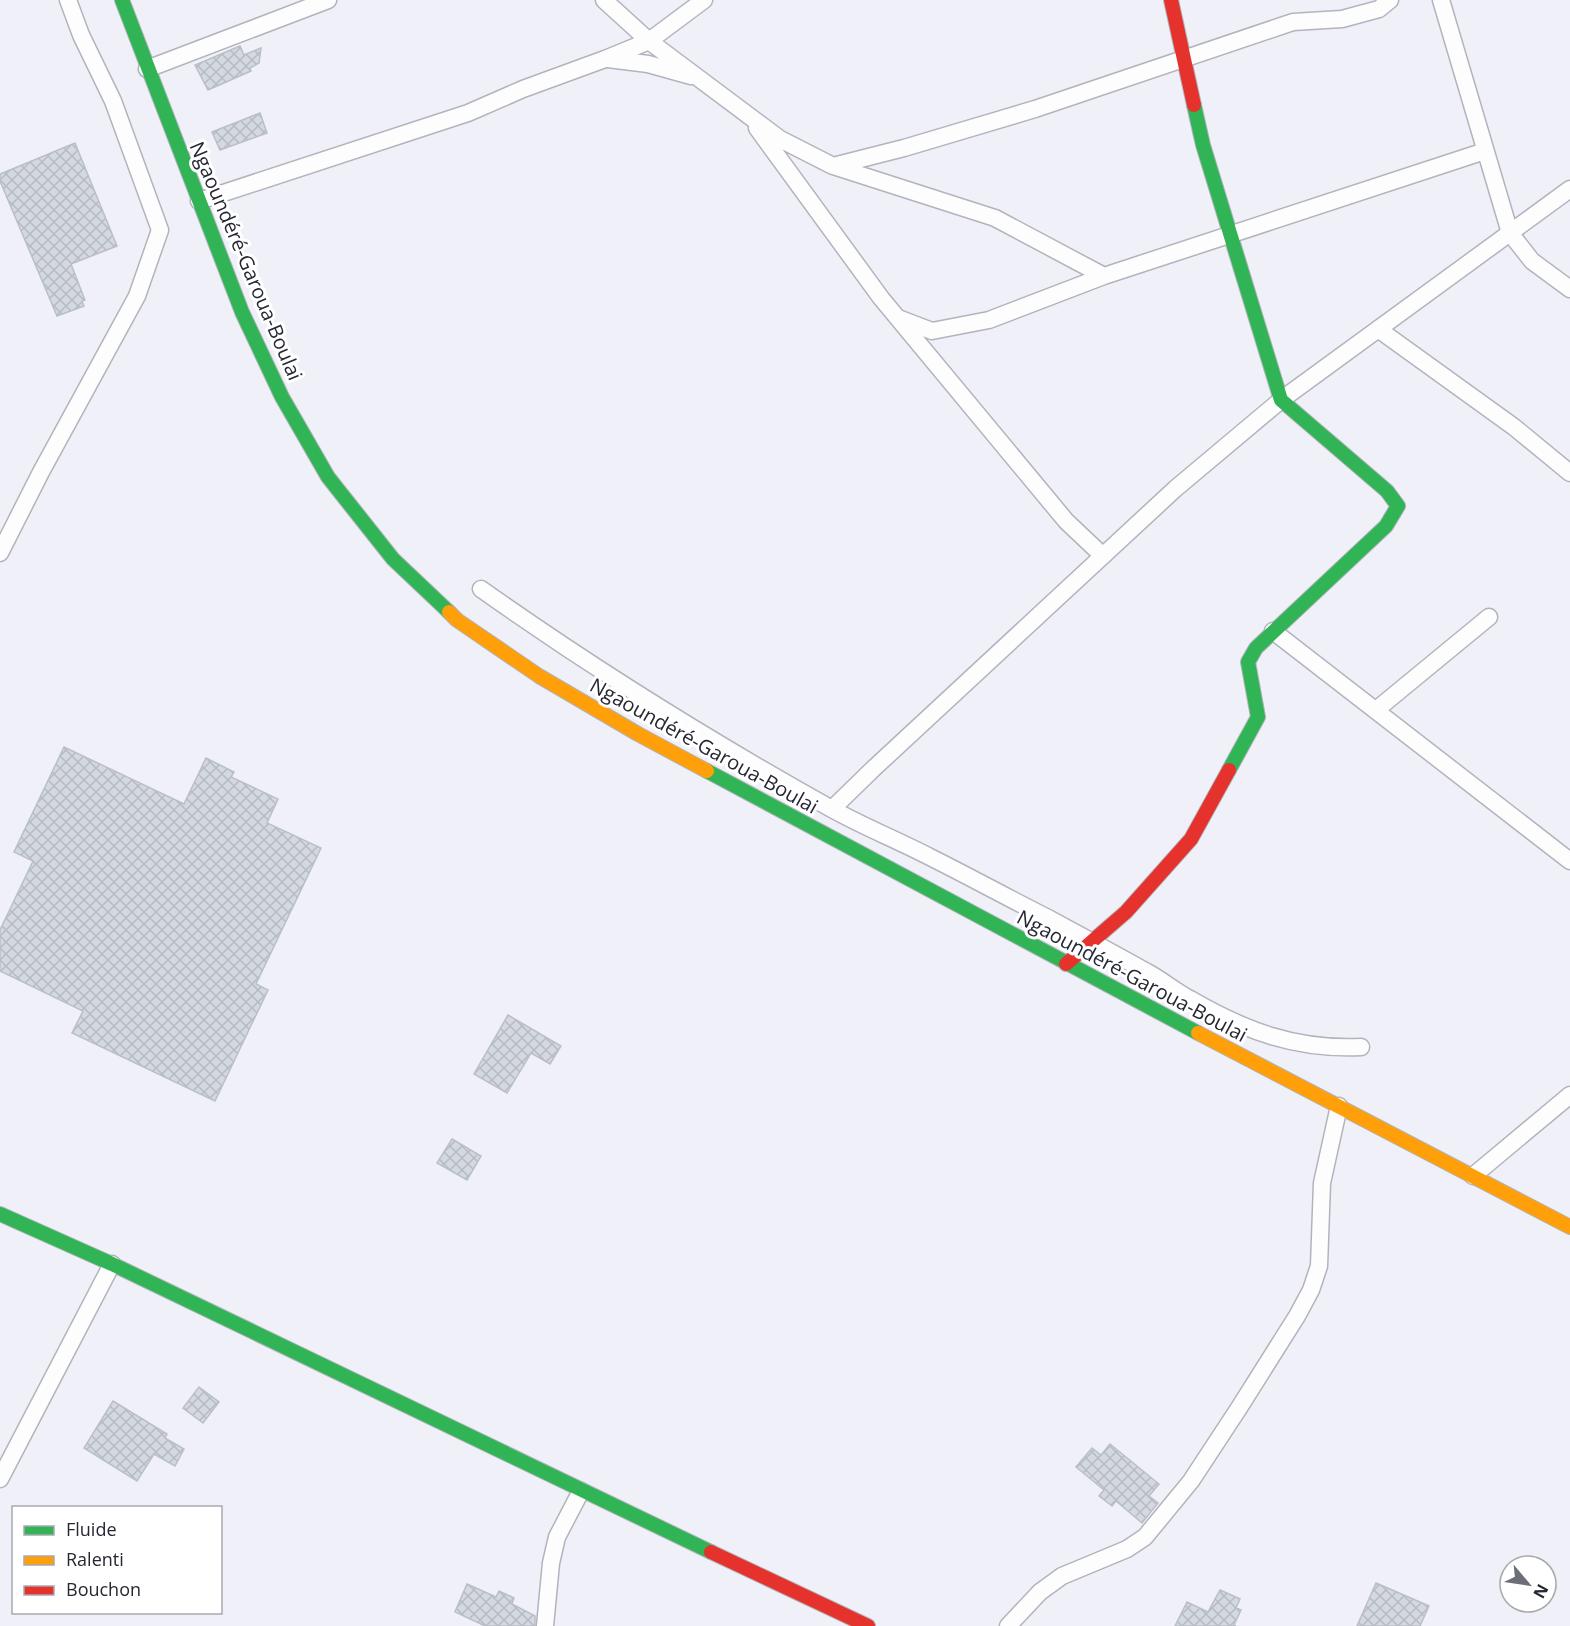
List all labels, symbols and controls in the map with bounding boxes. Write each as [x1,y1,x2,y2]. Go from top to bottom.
street label: Ngaoundéré-Garoua-Boulai [184,137,309,384]
street label: Ngaoundéré-Garoua-Boulai [585,671,823,820]
street label: Ngaoundéré-Garoua-Boulai [1012,903,1252,1048]
legend [12,1506,222,1614]
text: Fluide [66,1517,117,1541]
text: Ralenti [66,1547,124,1571]
north arrow [1498,1554,1558,1614]
text: Bouchon [66,1577,141,1601]
text: N [1528,1580,1554,1602]

